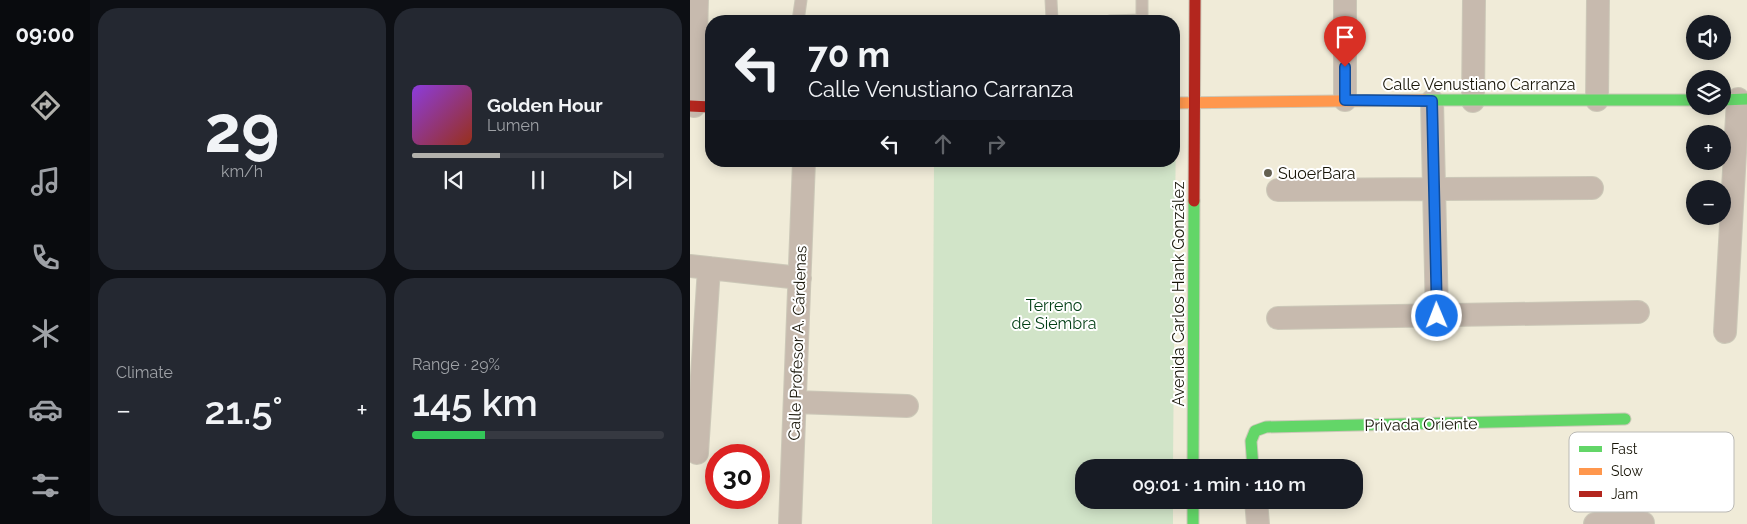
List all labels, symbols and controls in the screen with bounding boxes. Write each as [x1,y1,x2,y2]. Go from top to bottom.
map controls [1686,15,1731,225]
button: sound [1686,15,1731,60]
pin [1324,16,1366,67]
text: 09:00 [16,21,74,47]
icon: arrive [1331,23,1359,51]
text: 70 m [808,34,890,75]
icon: left [725,35,790,100]
button: layers [1686,70,1731,115]
street label: Calle Venustiano Carranza [1382,75,1576,94]
text: Calle Venustiano Carranza [808,76,1074,102]
icon: directions [28,88,63,123]
text: 29 [205,91,279,167]
text: Golden Hour [487,94,603,116]
text: Lumen [487,116,539,135]
button: + [1686,125,1731,170]
icon: left [876,130,904,158]
icon: ahead [929,130,957,158]
icon: right [982,130,1010,158]
text: km/h [221,162,263,181]
icon: music [28,164,63,199]
place label: SuoerBara [1278,164,1355,183]
icon: previous [440,166,468,194]
icon: pause [524,166,552,194]
icon: next [608,166,636,194]
marker: SuoerBara [1262,167,1274,179]
button: − [1686,180,1731,225]
street label: Avenida Carlos Hank González [1169,181,1188,407]
icon: phone [28,240,63,275]
street label: Calle Profesor A. Cárdenas [785,245,810,441]
position arrow [1410,289,1462,341]
park label: Terreno de Siembra [1012,296,1096,333]
icon: climate [28,316,63,351]
text: Range · 29% [412,355,500,374]
text: Climate [116,363,173,382]
text: 145 km [412,380,538,425]
text: 21.5° [205,388,283,433]
icon: car [28,392,63,427]
text: − [116,394,131,427]
text: + [356,394,368,427]
street label: Privada Oriente [1364,414,1478,435]
legend [1569,432,1734,512]
text: Fast [1611,441,1638,457]
speed limit sign: 30 [705,444,770,509]
text: Slow [1611,463,1643,479]
icon: filters [28,468,63,503]
text: 09:01 · 1 min · 110 m [1132,473,1306,495]
text: Jam [1611,486,1638,502]

